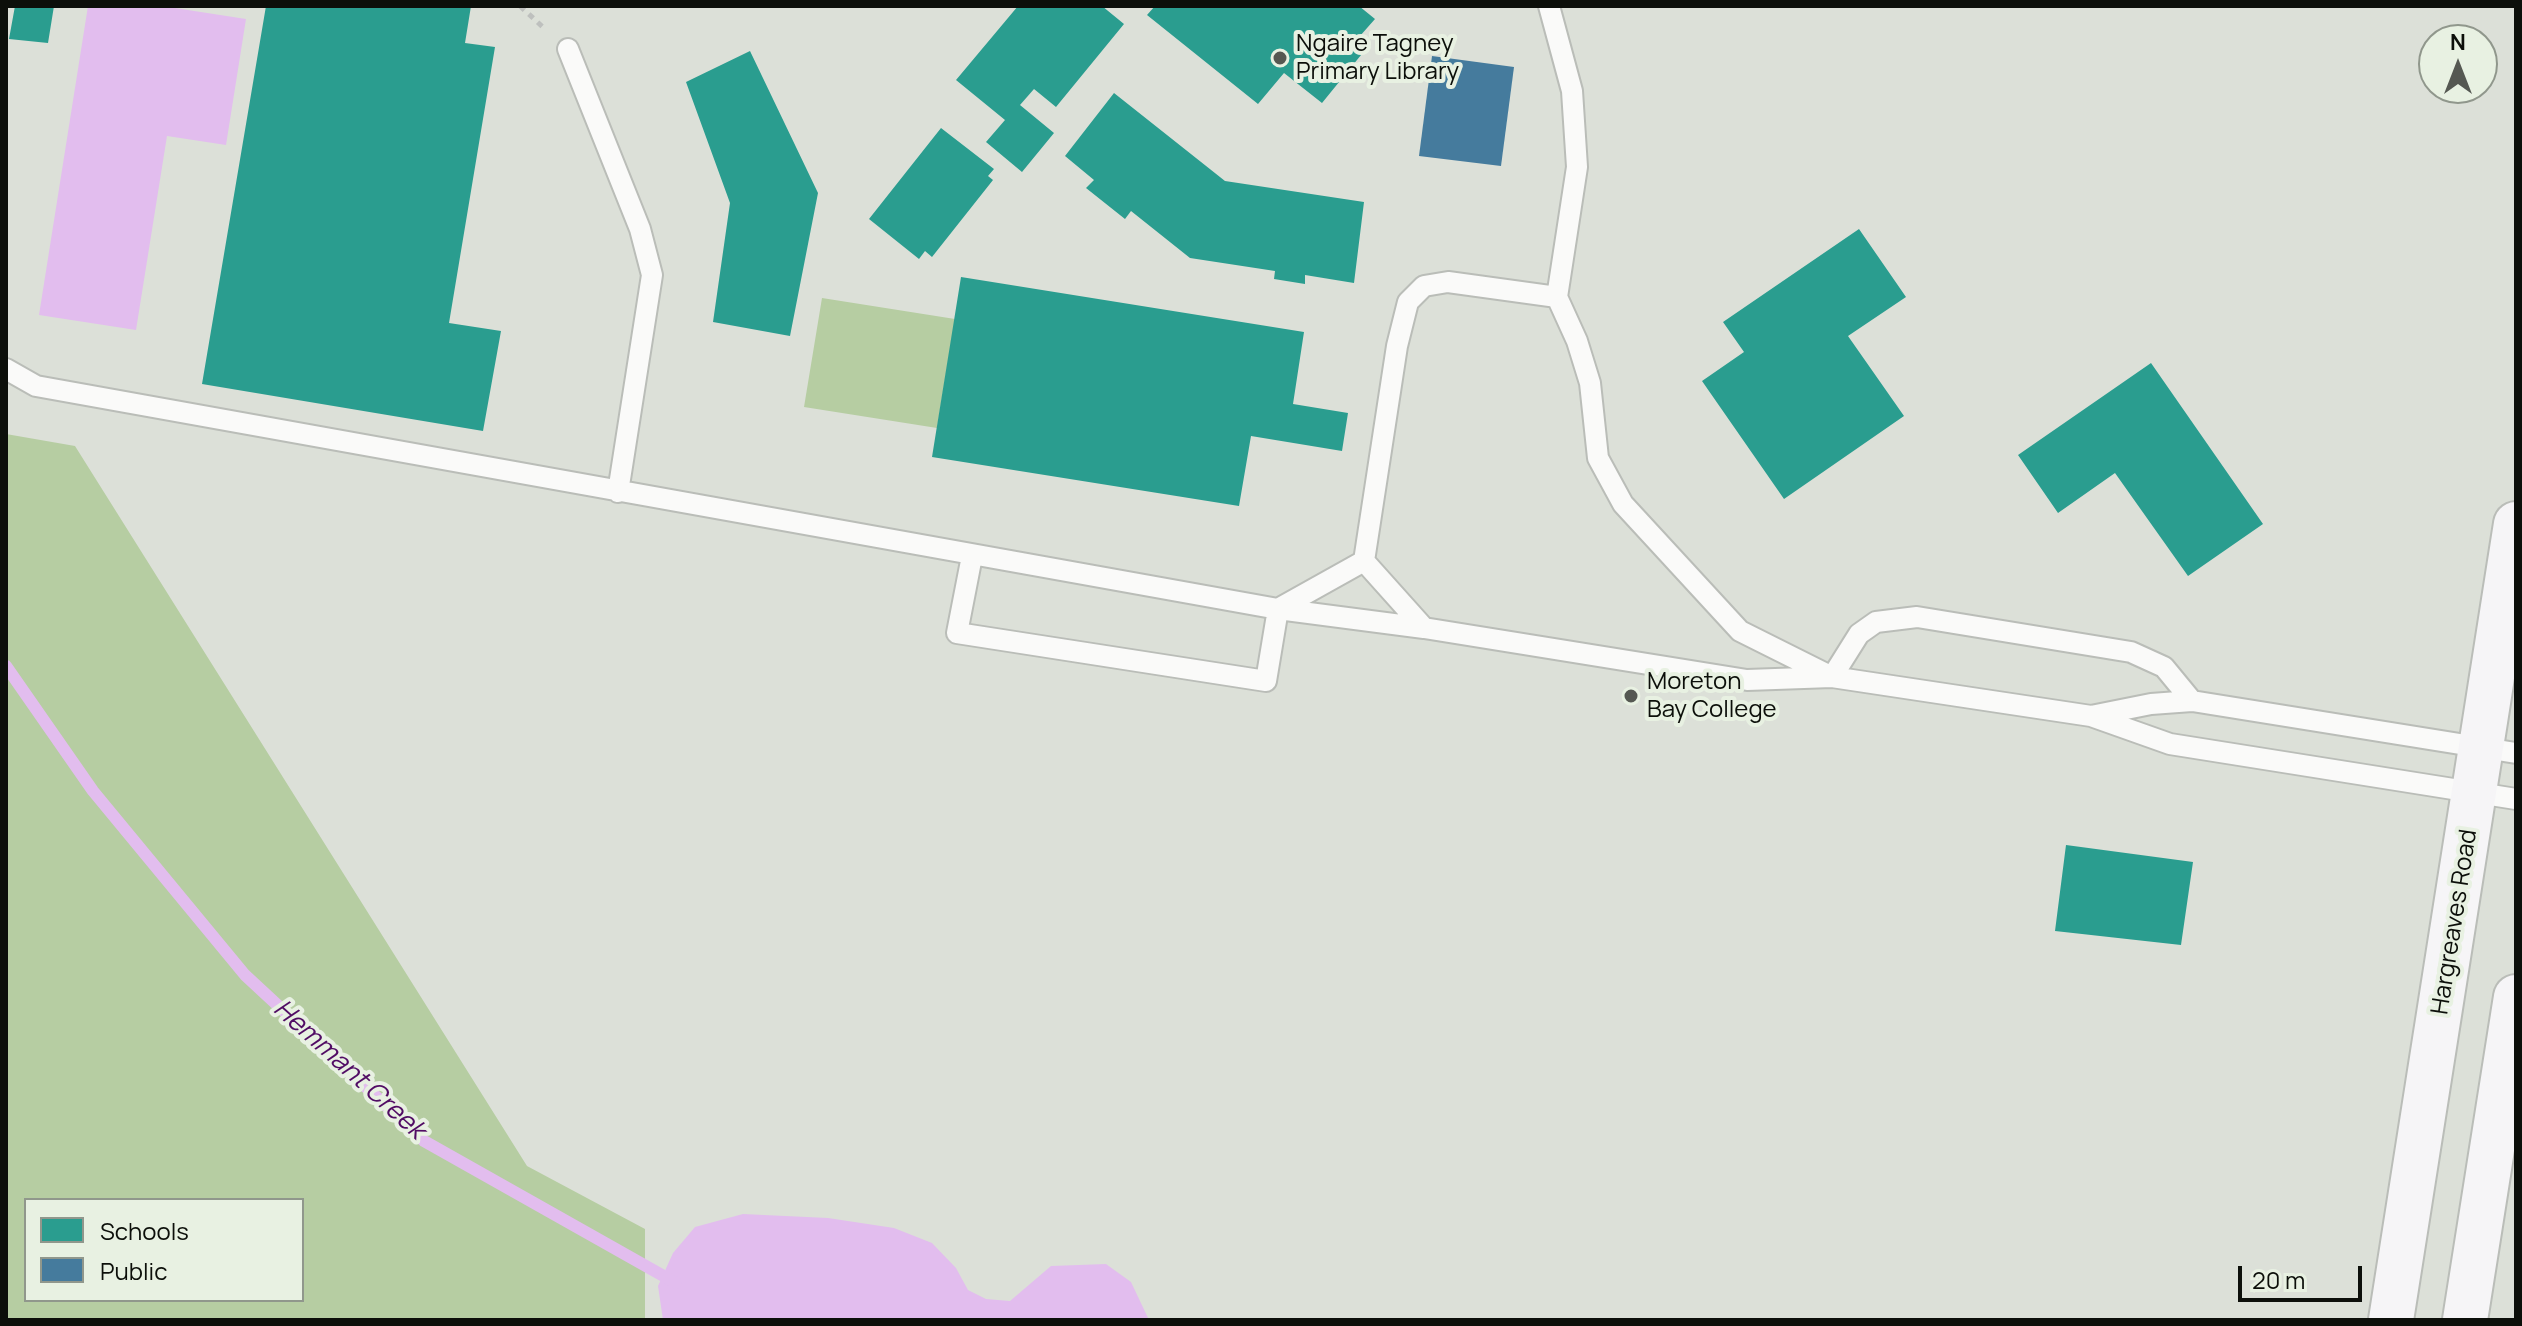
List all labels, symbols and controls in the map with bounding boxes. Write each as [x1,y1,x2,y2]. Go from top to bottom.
north arrow [2418,24,2498,104]
text: N [2450,27,2466,57]
place label: Ngaire Tagney Primary Library [1296,30,1459,86]
marker: Ngaire Tagney Primary Library [1271,49,1289,67]
place label: Moreton Bay College [1647,668,1777,724]
marker: Moreton Bay College [1622,687,1640,705]
street label: Hargreaves Road [2426,827,2484,1017]
water label: Hemmant Creek [267,994,431,1146]
legend [24,1198,304,1302]
text: Schools [100,1214,189,1247]
scale bar [2242,1250,2366,1300]
text: Public [100,1254,167,1287]
text: 20 m [2252,1263,2305,1296]

